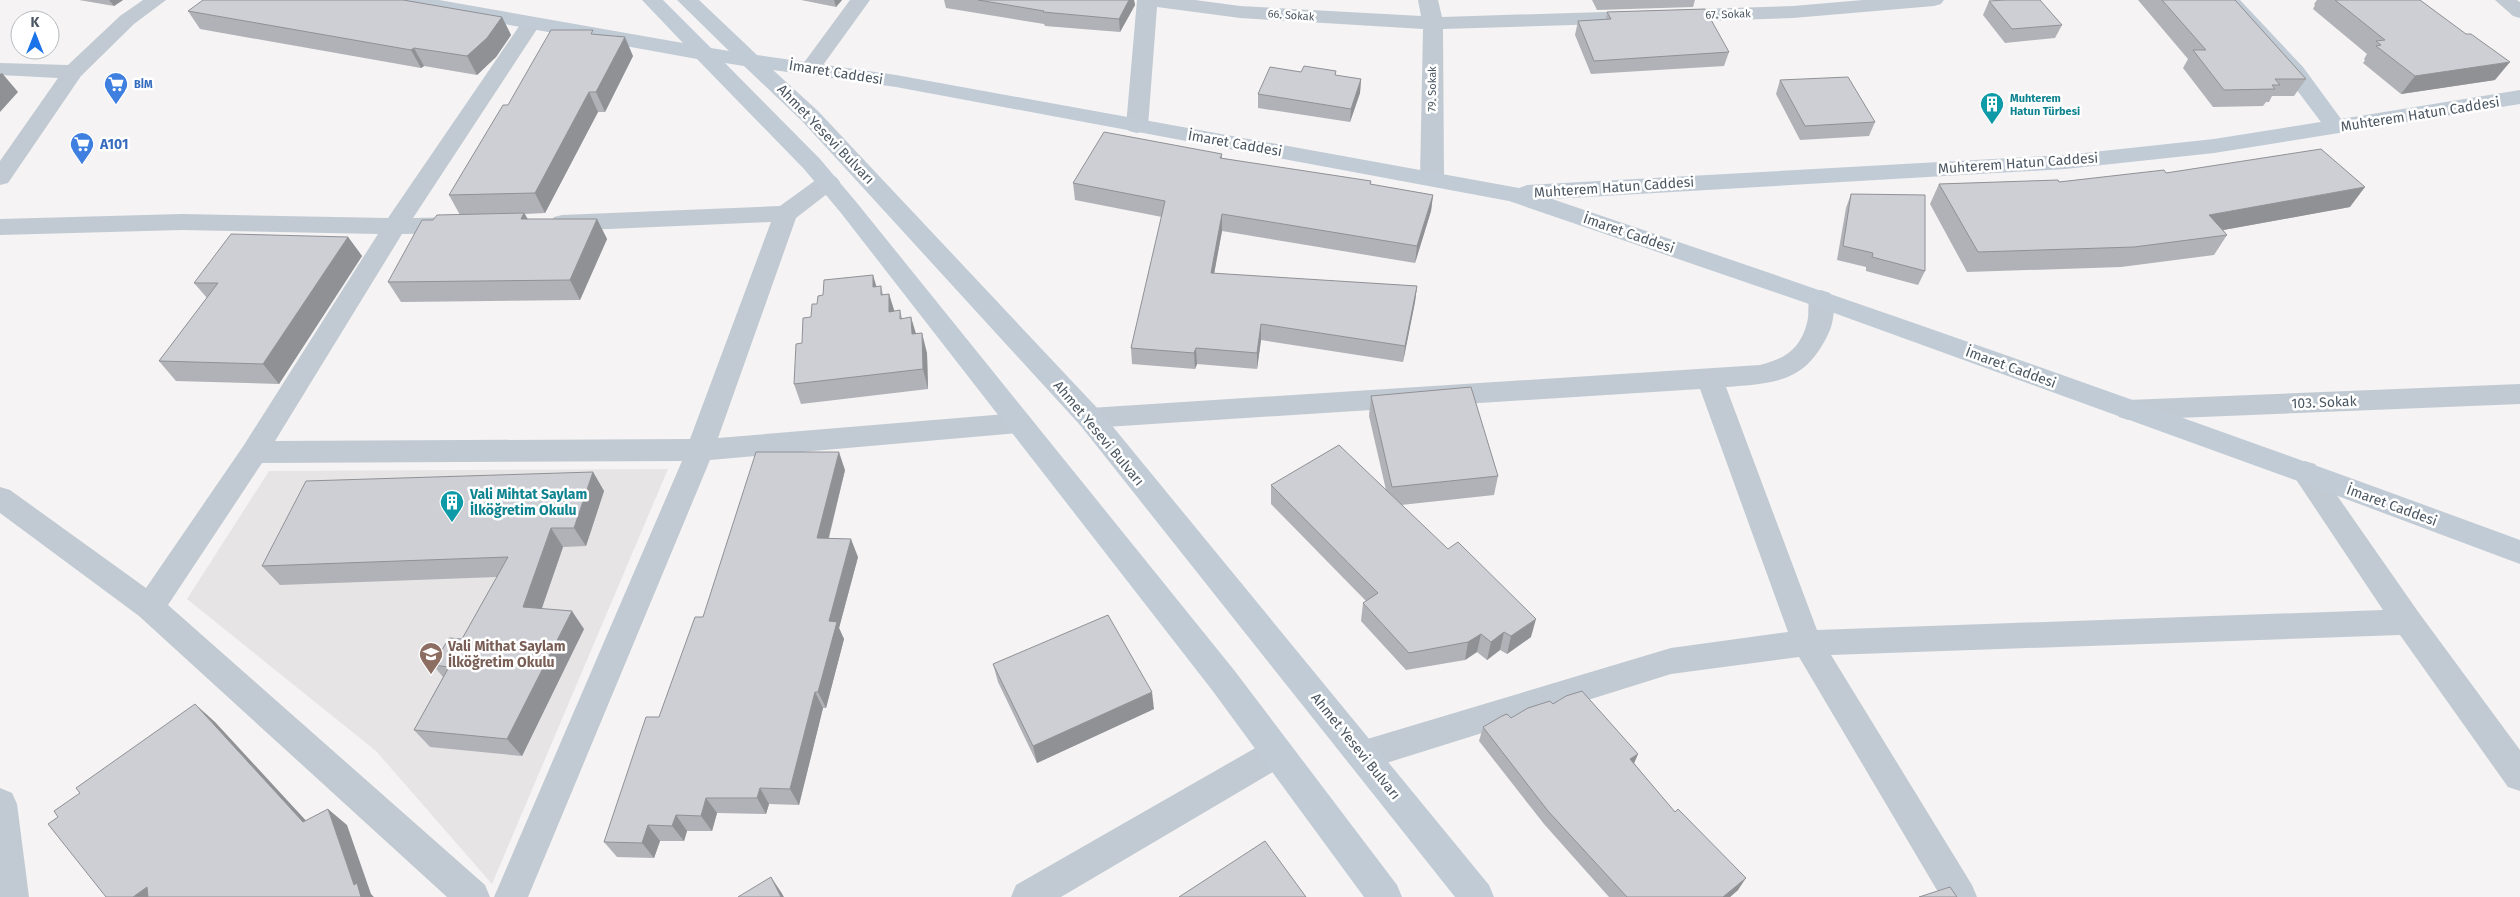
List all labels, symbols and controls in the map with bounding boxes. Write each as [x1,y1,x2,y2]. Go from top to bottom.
street label: 66. Sokak [1267,7,1315,24]
street label: 67. Sokak [1705,7,1751,22]
north arrow [10,10,60,60]
text: K [31,14,41,31]
street label: İmaret Caddesi [788,56,884,88]
street label: 79. Sokak [1426,66,1439,112]
supermarket icon: BİM [103,71,129,105]
place label: BİM [134,78,153,91]
street label: Ahmet Yesevi Bulvarı [774,81,878,188]
building icon: Muhterem Hatun Türbesi [1979,91,2005,125]
place label: Muhterem Hatun Türbesi [2010,92,2080,118]
street label: Muhterem Hatun Caddesi [2340,94,2501,135]
street label: İmaret Caddesi [1187,126,1283,160]
supermarket icon: A101 [69,131,95,165]
place label: A101 [99,136,128,153]
street label: Muhterem Hatun Caddesi [1937,149,2099,178]
street label: Muhterem Hatun Caddesi [1533,173,1695,202]
street label: İmaret Caddesi [1581,209,1677,257]
street label: İmaret Caddesi [1963,342,2059,392]
street label: Ahmet Yesevi Bulvarı [1050,377,1148,489]
street label: 103. Sokak [2291,393,2358,412]
street label: İmaret Caddesi [2344,480,2440,530]
place label: Vali Mihtat Saylam İlköğretim Okulu [469,486,588,519]
building icon: Vali Mihtat Saylam İlköğretim Okulu [439,489,465,523]
place label: Vali Mithat Saylam İlköğretim Okulu [447,638,566,671]
school or university icon: Vali Mithat Saylam İlköğretim Okulu [418,641,444,675]
street label: Ahmet Yesevi Bulvarı [1307,690,1404,803]

